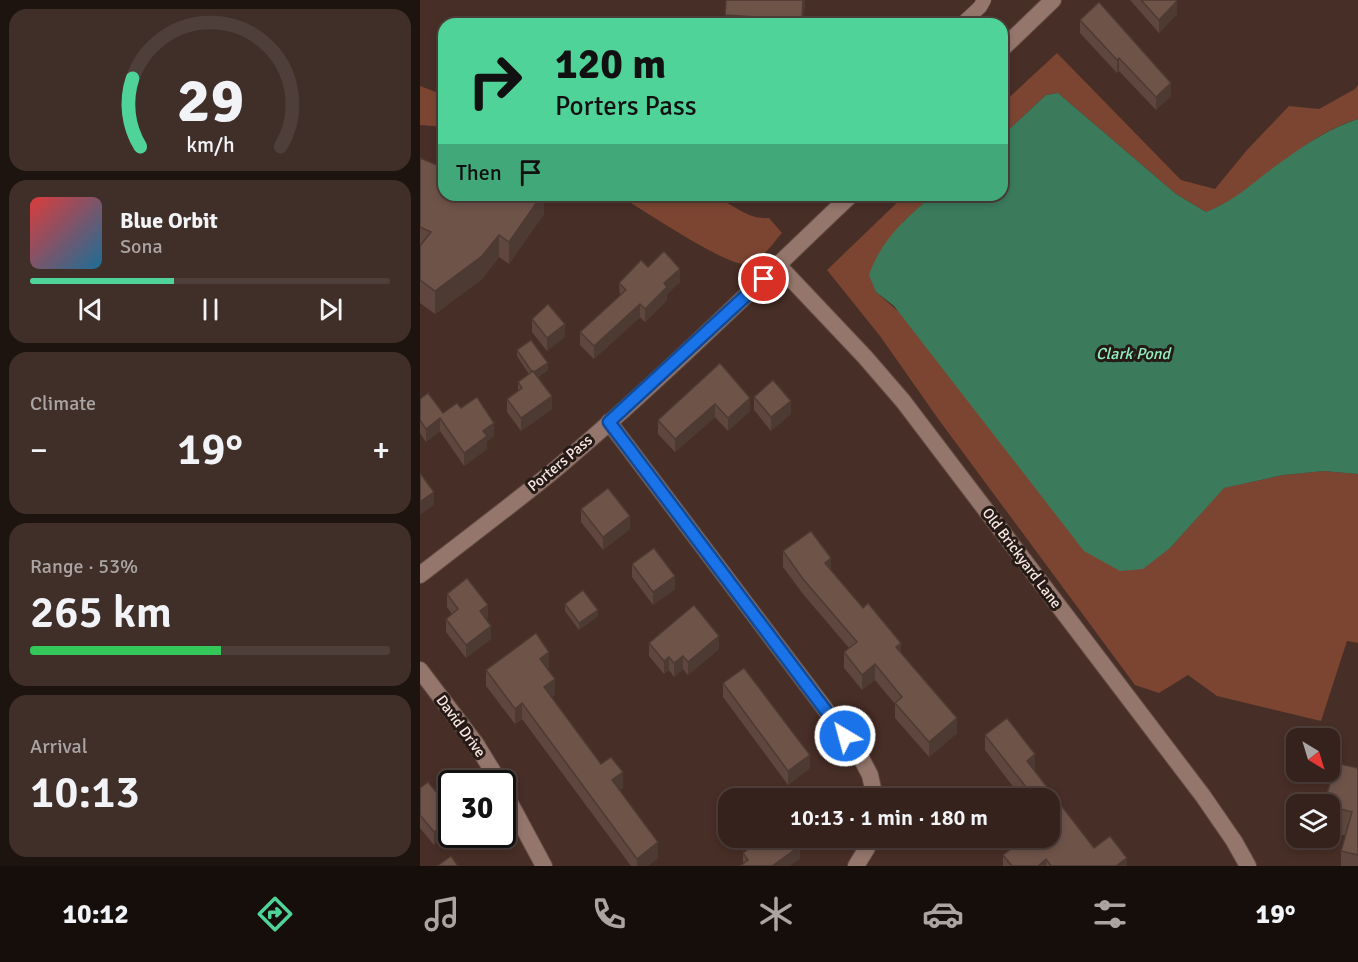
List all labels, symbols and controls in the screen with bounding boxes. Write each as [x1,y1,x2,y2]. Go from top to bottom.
text: 120 m [555,39,666,90]
icon: right [456,42,534,120]
text: 29 [176,62,244,139]
text: Porters Pass [555,90,697,123]
text: km/h [186,133,234,159]
icon: arrive [514,156,547,189]
text: Then [456,159,502,186]
text: Blue Orbit [120,207,218,234]
text: Sona [120,234,163,259]
pin [738,253,789,304]
icon: arrive [747,262,780,295]
icon: previous [74,293,107,326]
icon: pause [194,293,227,326]
icon: next [314,293,347,326]
water label: Clark Pond [1096,344,1173,364]
text: Climate [30,391,96,416]
text: 19° [177,422,243,477]
text: − [30,430,48,471]
text: + [372,430,390,471]
street label: Porters Pass [524,431,596,495]
street label: Old Brickyard Lane [978,504,1066,612]
text: Range · 53% [30,554,138,579]
text: 265 km [30,585,172,640]
street label: David Drive [432,691,490,761]
position arrow [813,704,877,768]
north arrow [1286,728,1340,782]
map controls [1286,728,1340,848]
text: Arrival [30,734,88,759]
text: 10:13 [30,765,140,820]
speed limit sign: 30 [438,770,516,848]
button: layers [1286,794,1340,848]
text: 10:13 · 1 min · 180 m [790,804,988,831]
icon: directions [254,893,296,935]
icon: music [421,893,463,935]
icon: phone [588,893,630,935]
icon: climate [755,893,797,935]
icon: car [922,893,964,935]
icon: filters [1089,893,1131,935]
text: 10:12 [62,898,129,931]
text: 19° [1256,898,1296,931]

